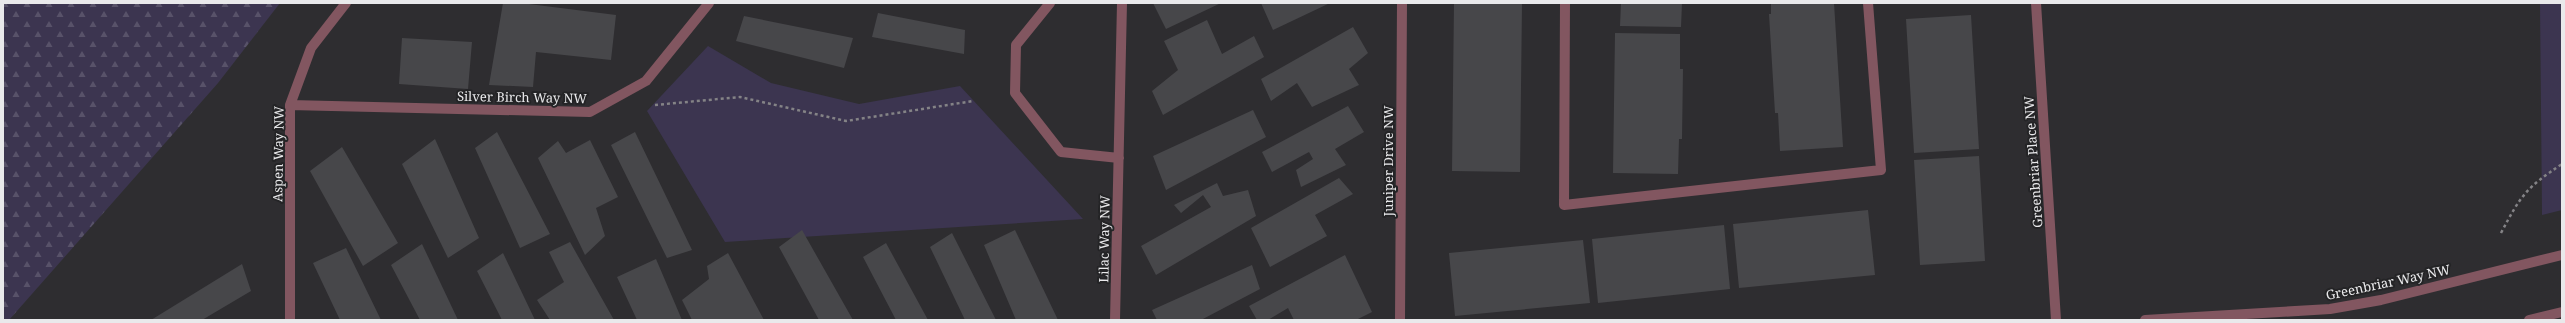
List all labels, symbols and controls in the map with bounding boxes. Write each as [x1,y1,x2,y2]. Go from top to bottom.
street label: Silver Birch Way NW [457,87,588,107]
street label: Greenbriar Place NW [2019,95,2047,229]
street label: Juniper Drive NW [1379,105,1397,218]
street label: Aspen Way NW [268,106,288,202]
street label: Lilac Way NW [1094,195,1114,283]
street label: Greenbriar Way NW [2324,260,2452,304]

